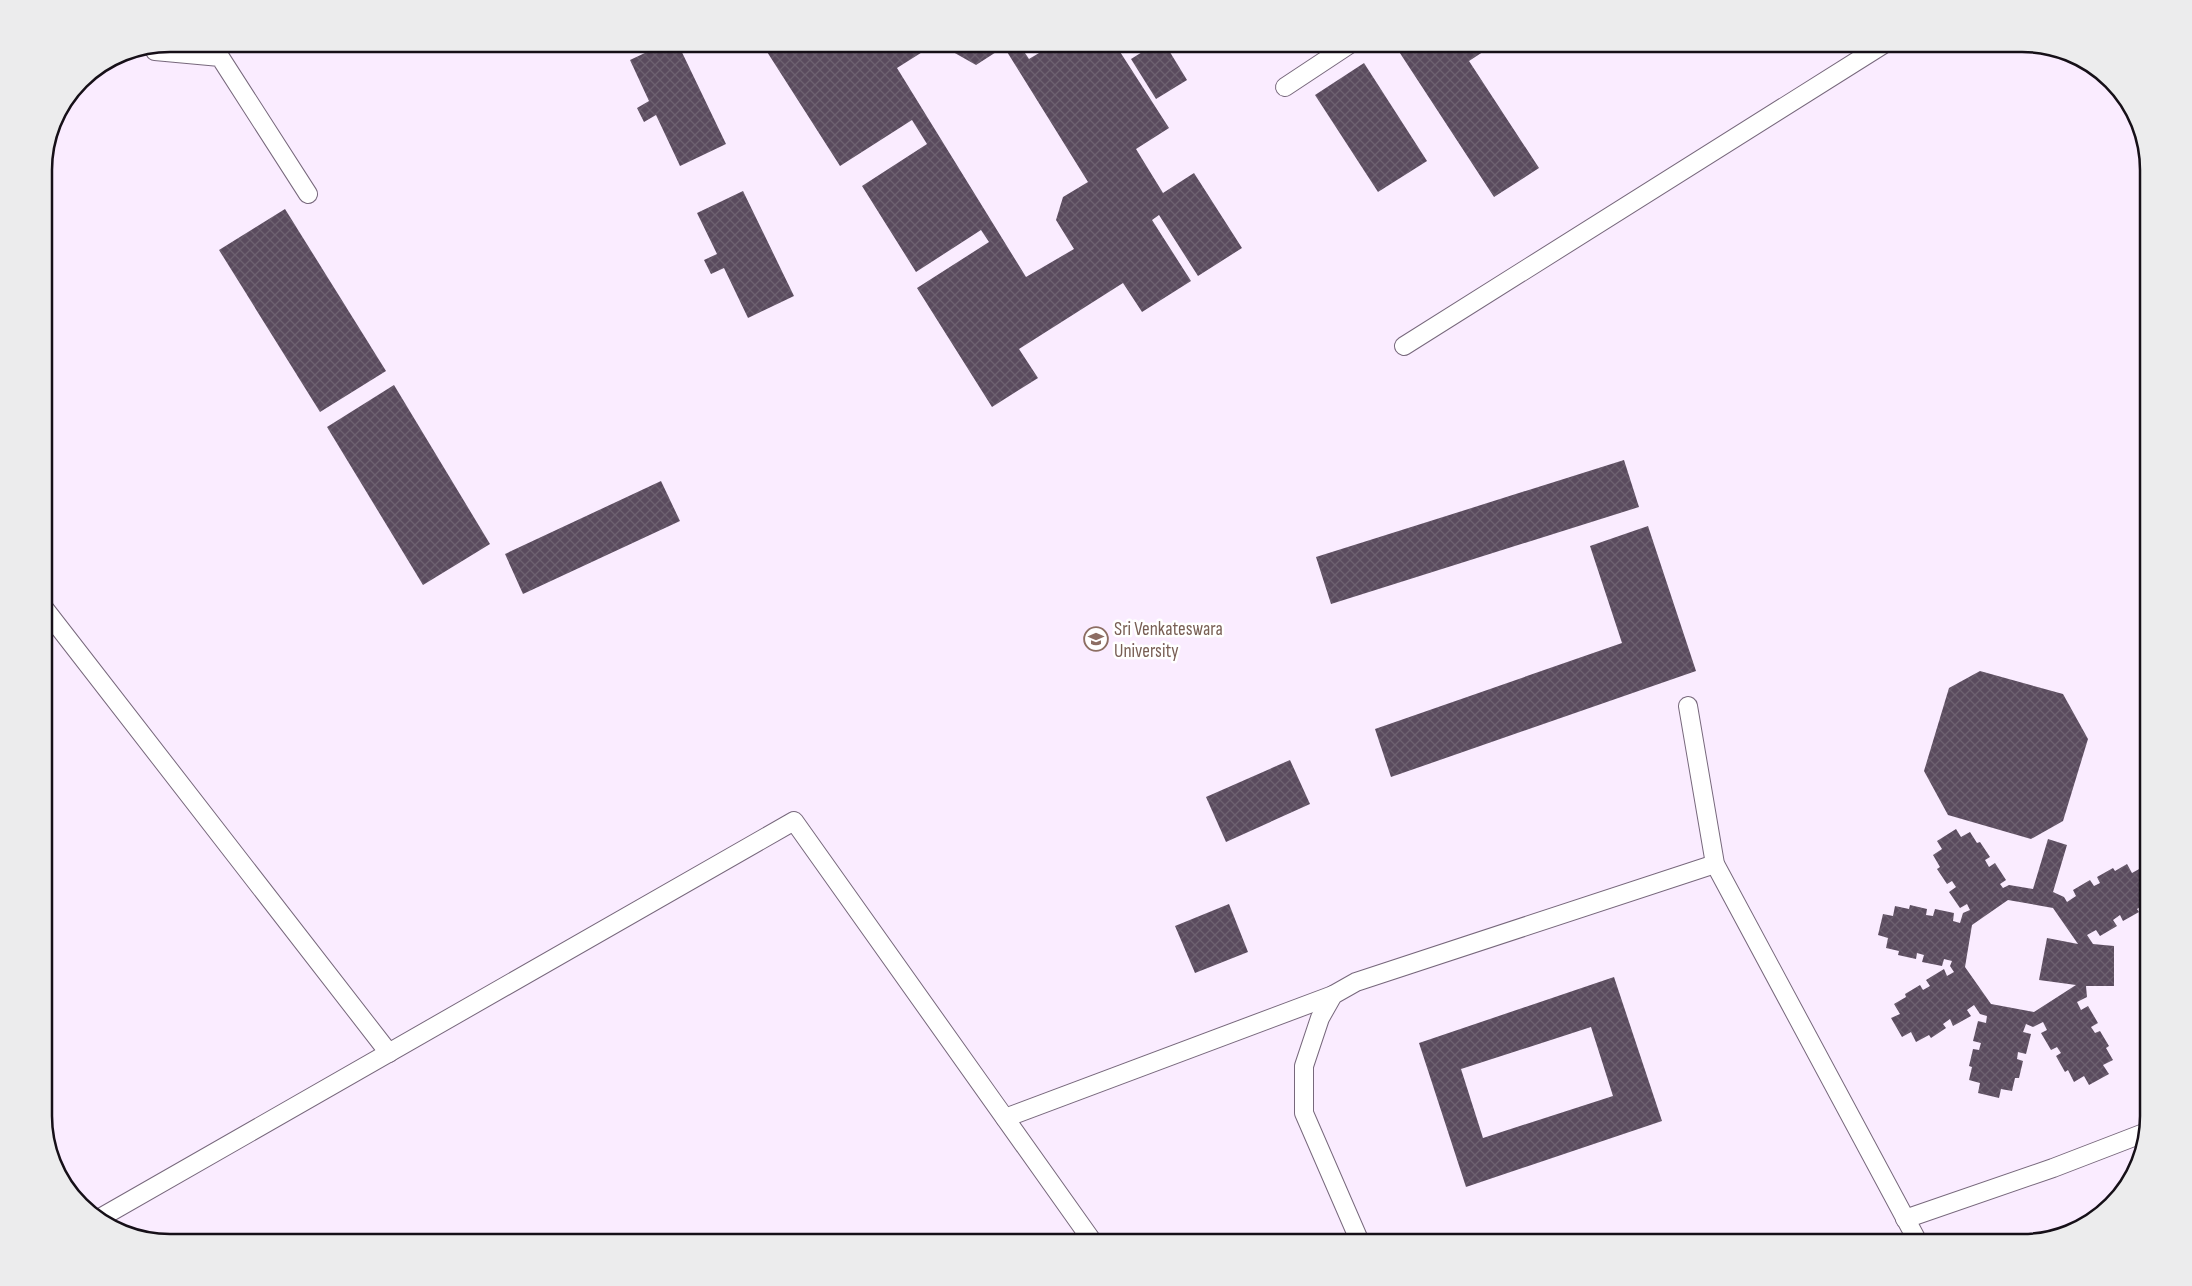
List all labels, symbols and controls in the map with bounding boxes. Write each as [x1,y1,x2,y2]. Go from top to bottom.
place label: Sri Venkateswara University [1114,618,1223,663]
school or university icon: Sri Venkateswara University [1083,626,1109,652]

